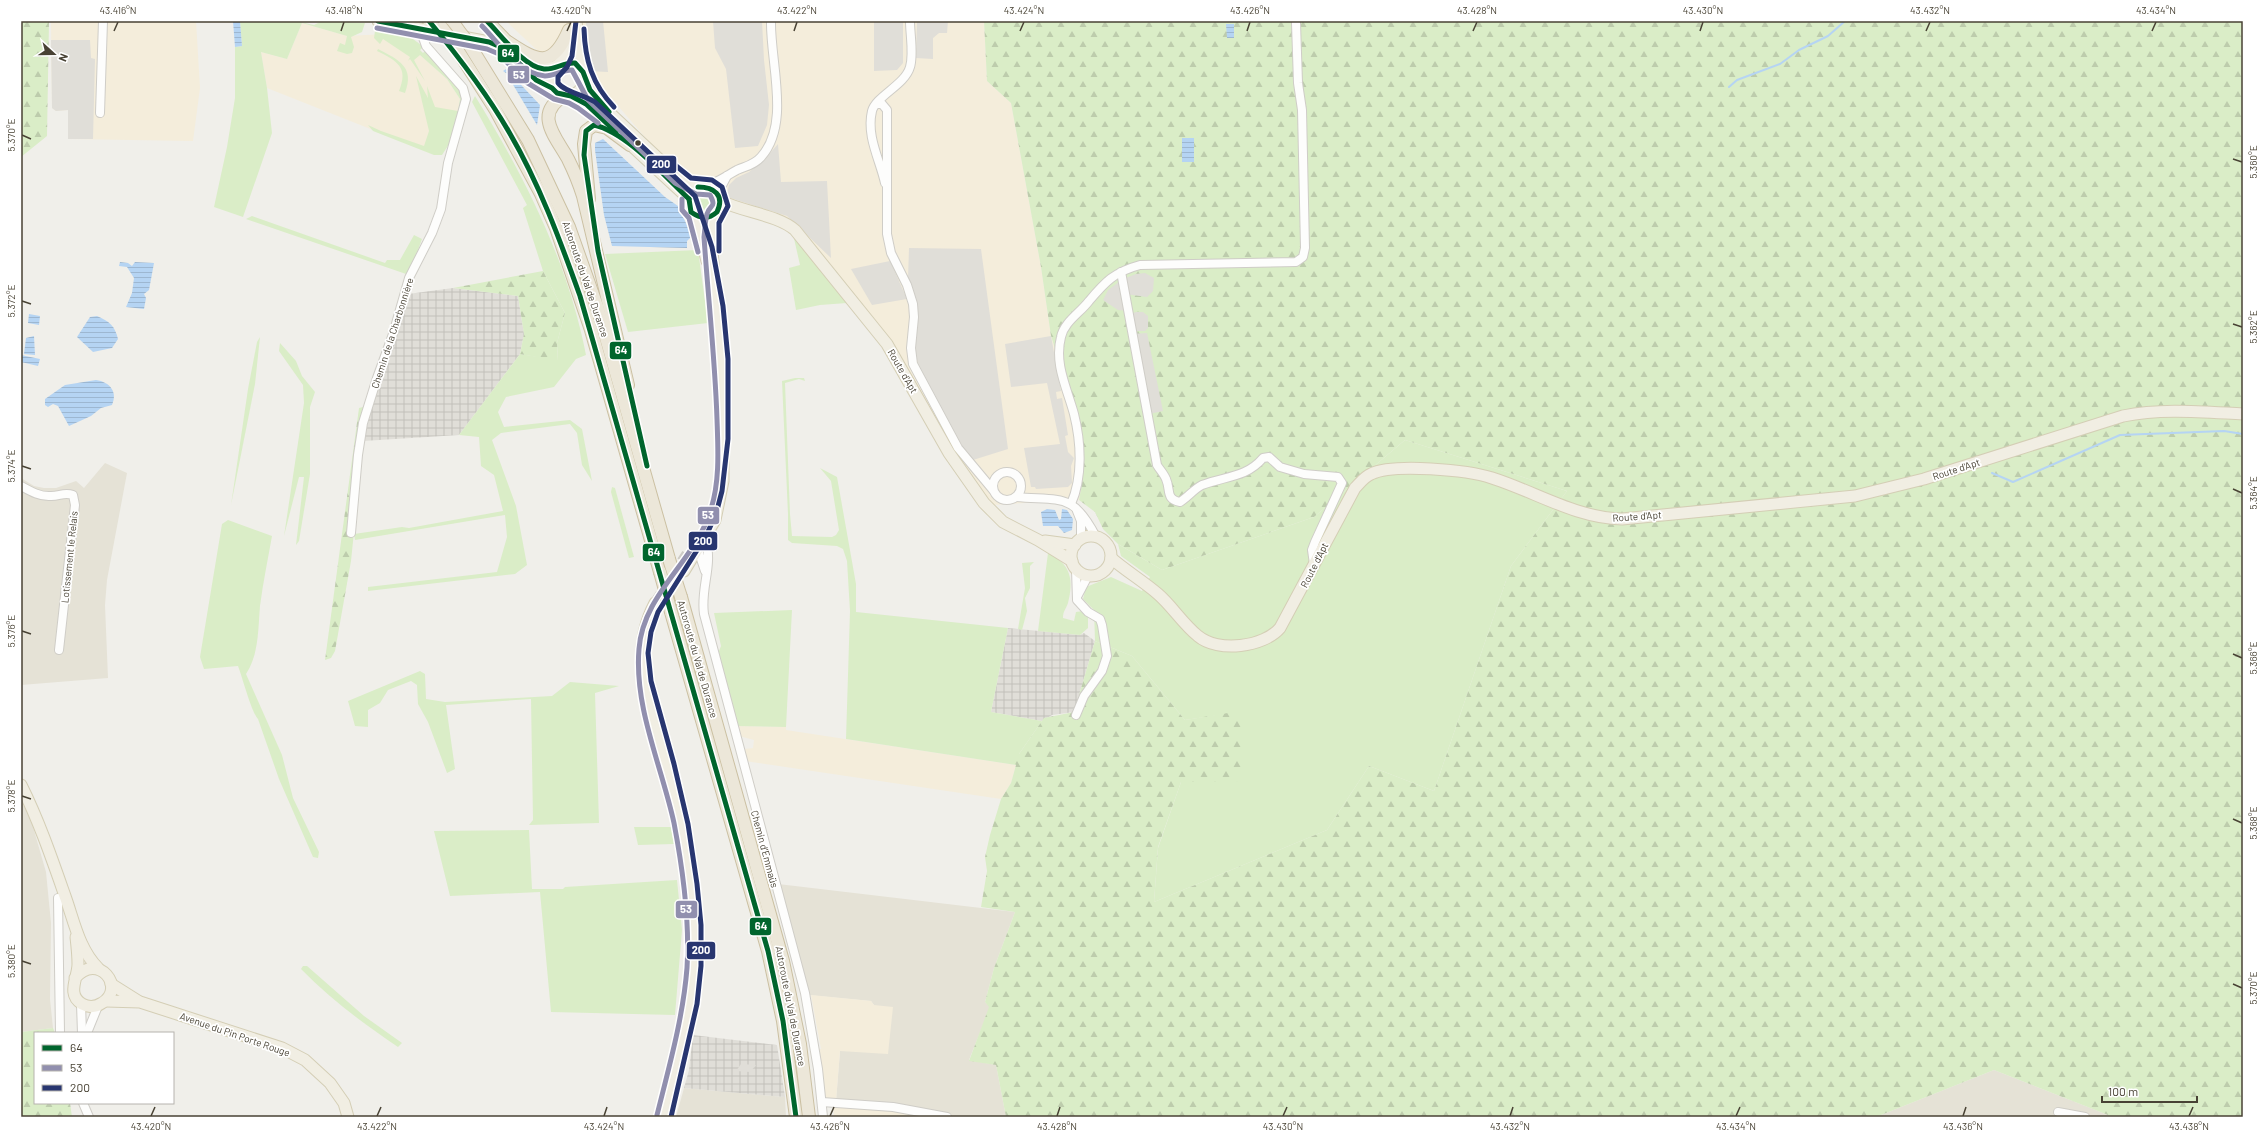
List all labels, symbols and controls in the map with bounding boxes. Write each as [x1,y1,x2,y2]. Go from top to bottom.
text: 43.416°N [99,4,137,16]
text: 43.418°N [325,4,363,16]
text: 43.420°N [551,4,591,16]
text: 43.422°N [777,4,817,16]
text: 43.424°N [1004,4,1044,16]
text: 43.426°N [1230,4,1270,16]
text: 43.428°N [1457,4,1497,16]
text: 43.430°N [1683,4,1723,16]
text: 43.432°N [1910,4,1950,16]
text: 43.434°N [2136,4,2176,16]
north arrow [34,34,74,74]
line badge: 64 [497,44,520,63]
text: 64 [502,46,515,59]
text: N [56,52,71,64]
line badge: 53 [507,65,530,84]
text: 53 [513,68,525,81]
text: 5.370°E [5,118,17,152]
unlabelled marker [633,138,643,148]
text: 5.360°E [2247,145,2259,179]
line badge: 200 [646,155,677,174]
text: 200 [652,157,670,170]
street label: Autoroute du Val de Durance [560,219,612,339]
street label: Chemin de la Charbonnière [368,276,416,390]
text: 5.372°E [5,284,17,318]
text: 5.362°E [2247,310,2259,344]
line badge: 64 [609,341,632,360]
text: 64 [615,343,628,356]
street label: Route d'Apt [886,347,921,396]
text: 5.374°E [5,449,17,483]
street label: Route d'Apt [1931,456,1982,482]
text: 5.364°E [2247,476,2259,510]
line badge: 53 [697,506,720,525]
text: 53 [702,508,714,521]
street label: Route d'Apt [1612,508,1662,524]
street label: Lotissement le Relais [58,510,80,604]
line badge: 200 [688,531,718,551]
text: 200 [694,534,712,547]
street label: Route d'Apt [1297,540,1331,590]
line badge: 64 [642,543,665,562]
text: 64 [648,545,661,558]
street label: Autoroute du Val de Durance [675,599,721,719]
text: 5.376°E [5,615,17,647]
text: 5.366°E [2247,641,2259,675]
text: 5.378°E [5,780,17,812]
text: 5.368°E [2247,806,2259,840]
street label: Chemin d'Emmaüs [749,809,781,889]
line badge: 53 [675,900,698,919]
text: 53 [680,902,692,915]
line badge: 64 [749,917,772,936]
text: 64 [755,919,768,932]
line badge: 200 [686,941,716,960]
text: 200 [692,943,710,956]
text: 5.380°E [5,944,17,978]
street label: Autoroute du Val de Durance [773,945,809,1067]
text: 5.370°E [2247,971,2259,1005]
street label: Avenue du Pin Porte Rouge [178,1009,292,1059]
legend [34,1032,174,1104]
text: 64 [70,1040,83,1054]
text: 53 [70,1060,82,1074]
scale bar [2102,1078,2197,1104]
text: 200 [70,1080,90,1094]
text: 100 m [2108,1084,2138,1098]
text: 43.420°N [131,1120,171,1132]
text: 43.422°N [357,1120,397,1132]
text: 43.424°N [584,1120,624,1132]
text: 43.426°N [810,1120,850,1132]
text: 43.428°N [1037,1120,1077,1132]
text: 43.430°N [1263,1120,1303,1132]
text: 43.432°N [1490,1120,1530,1132]
text: 43.434°N [1716,1120,1756,1132]
text: 43.436°N [1943,1120,1983,1132]
text: 43.438°N [2169,1120,2209,1132]

